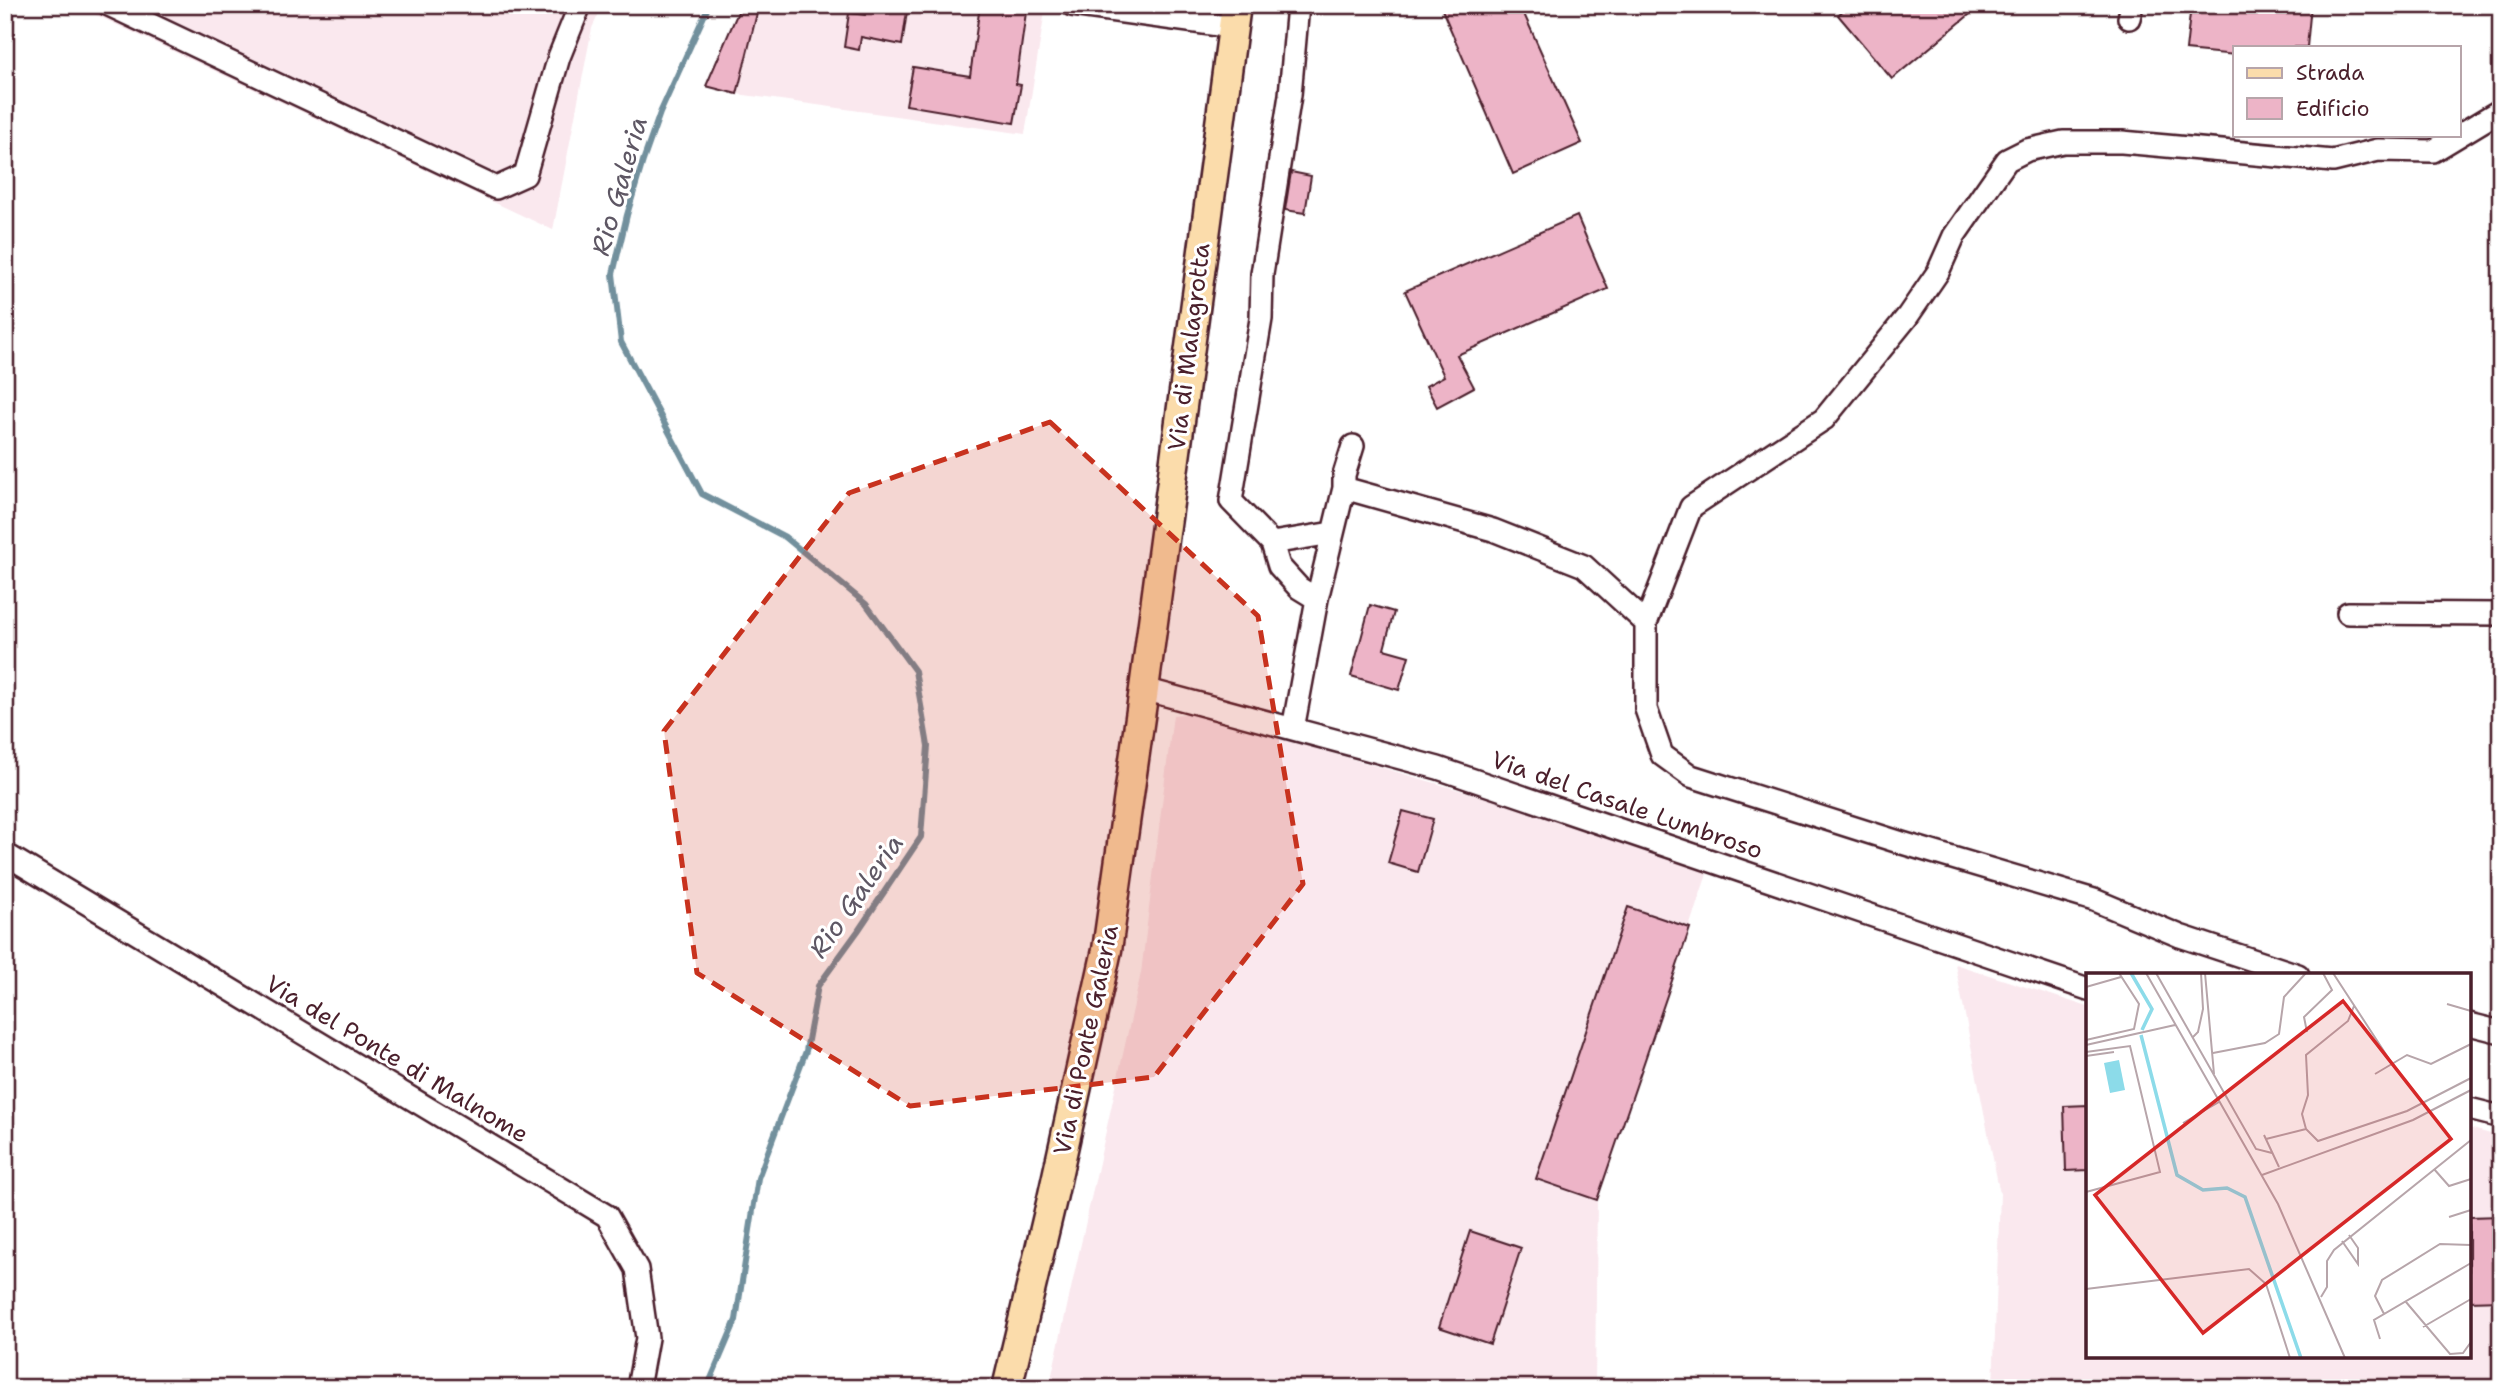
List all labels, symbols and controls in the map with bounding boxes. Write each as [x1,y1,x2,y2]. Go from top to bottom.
legend [2233,46,2460,136]
text: Strada [2296,59,2364,87]
text: Edificio [2296,95,2369,123]
water label: Rio Galeria [582,112,655,259]
street label: Via di Malagrotta [1160,241,1218,453]
street label: Via del Casale Lumbroso [1487,743,1767,867]
water label: Rio Galeria [800,827,911,964]
street label: Via di Ponte Galeria [1046,922,1126,1158]
street label: Via del Ponte di Malnome [260,968,534,1150]
inset map [2086,973,2471,1358]

